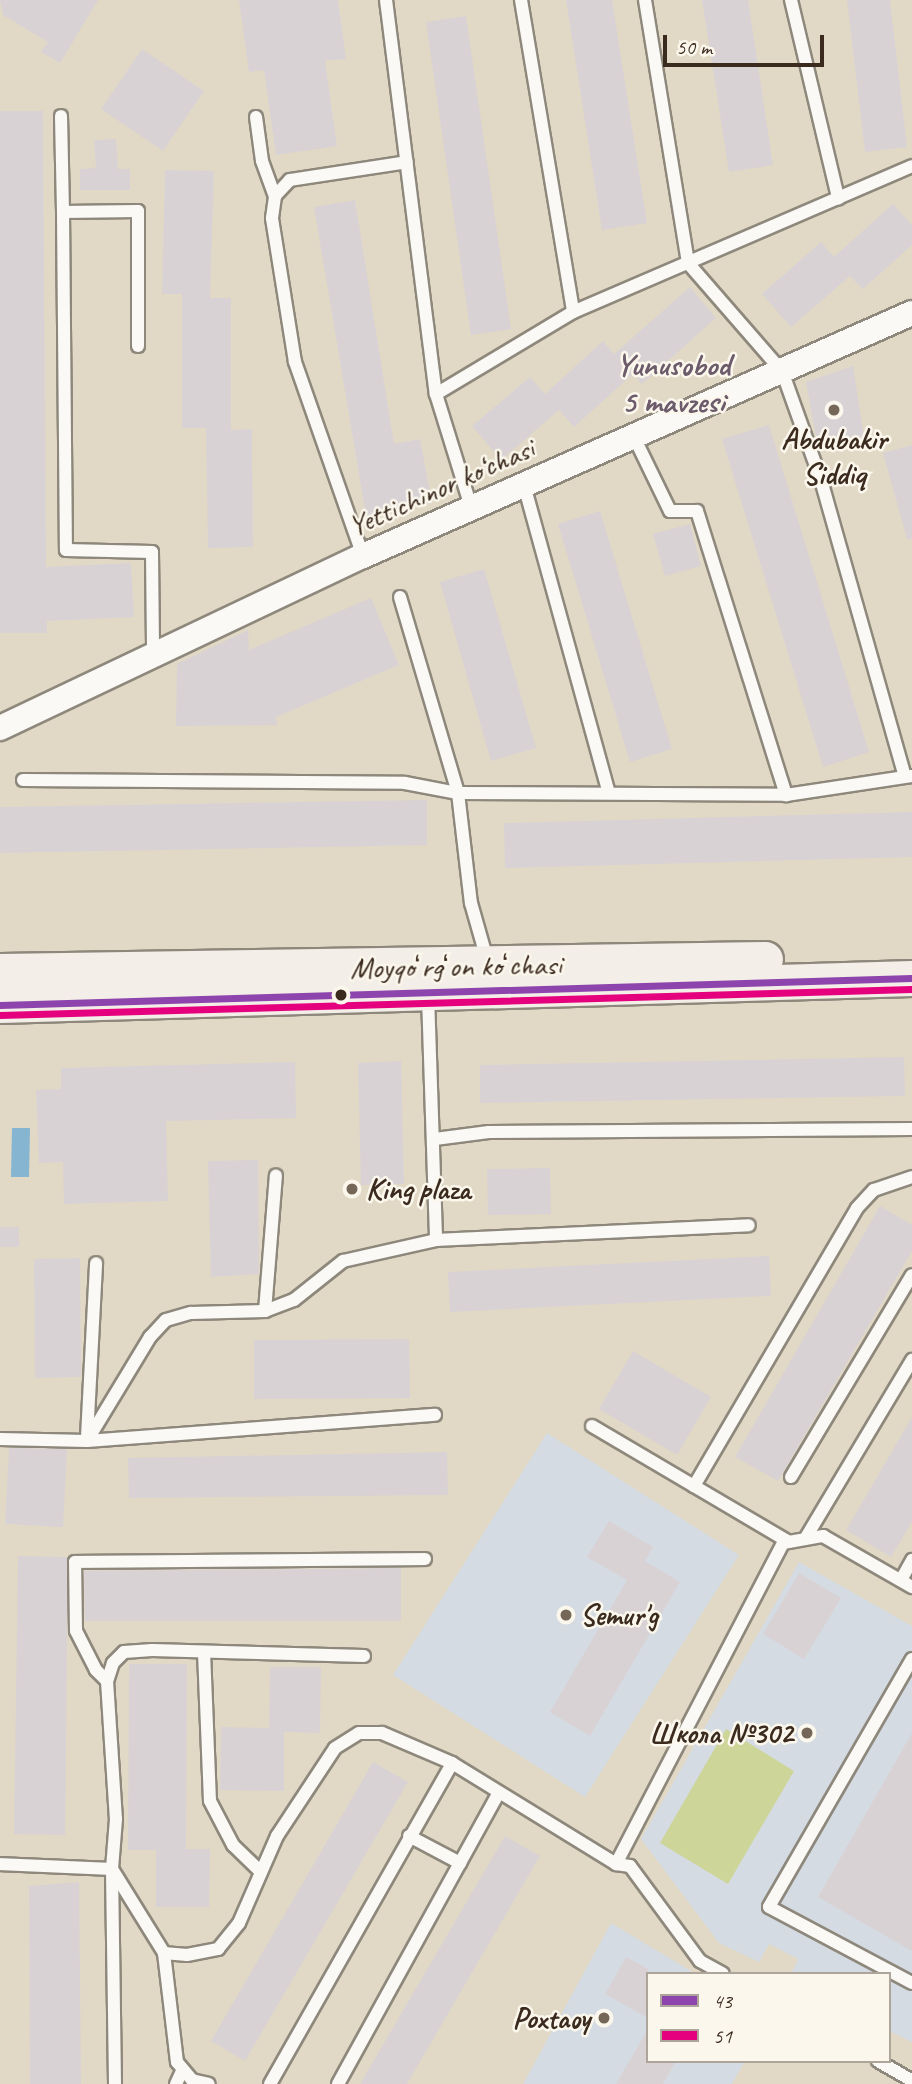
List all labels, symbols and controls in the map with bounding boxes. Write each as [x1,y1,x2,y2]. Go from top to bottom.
scale bar [667,21,828,65]
text: 50 m [676,34,712,60]
district label: Yunusobod 5 mavzesi [616,347,730,422]
marker: Abdubakir Siddiq [826,402,842,418]
place label: Abdubakir Siddiq [781,421,887,491]
street label: Yettichinor ko‘chasi [342,430,540,544]
street label: Moyqoʻrgʻon koʻchasi [350,946,562,986]
unlabelled marker [334,988,348,1002]
place label: King plaza [366,1171,471,1207]
marker: King plaza [344,1181,360,1197]
place label: Semur'g [580,1597,658,1633]
marker: Semur'g [558,1607,574,1623]
place label: Школа №302 [649,1715,793,1751]
marker: Школа №302 [799,1725,815,1741]
legend [646,1972,891,2063]
text: 43 [713,1988,732,2014]
place label: Poxtaoy [512,2000,590,2036]
marker: Poxtaoy [596,2010,612,2026]
text: 51 [713,2023,732,2049]

